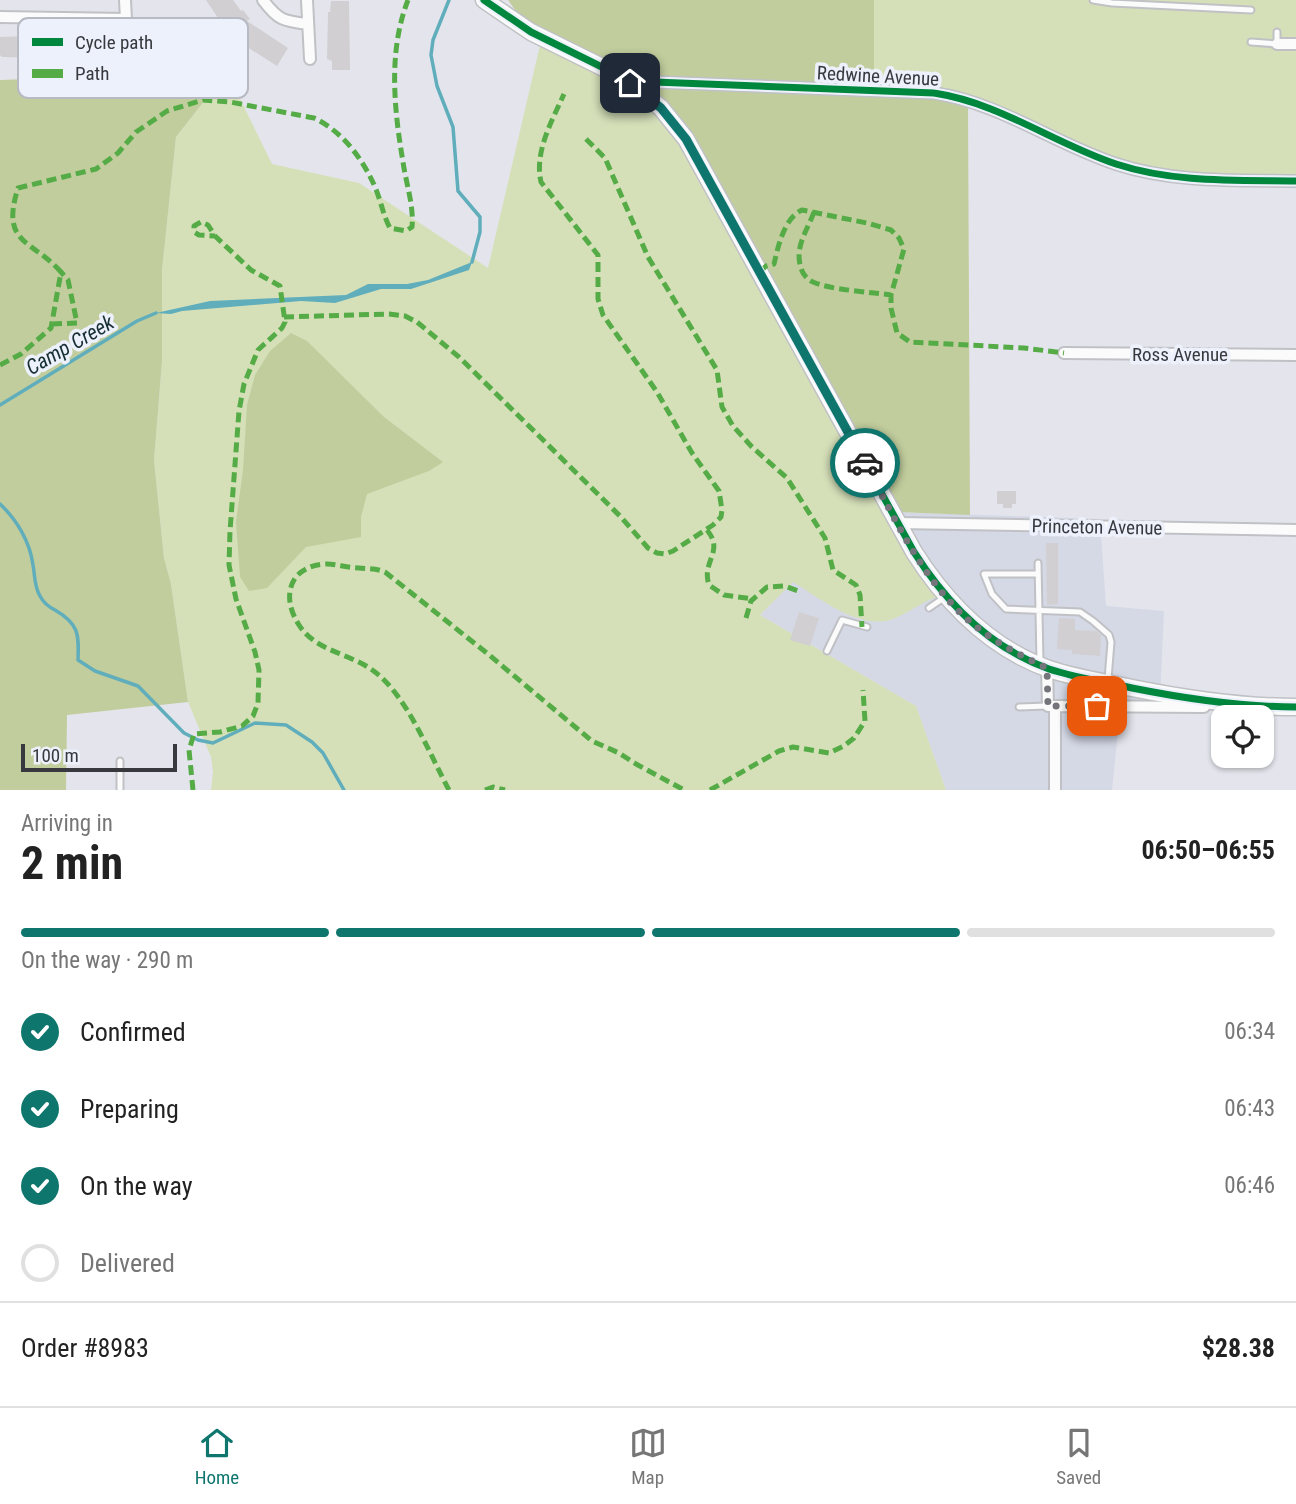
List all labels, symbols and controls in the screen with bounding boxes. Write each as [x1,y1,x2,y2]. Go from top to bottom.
legend [18,18,248,98]
text: Cycle path [75,31,153,54]
pin [600,53,660,113]
street label: Redwine Avenue [816,61,940,91]
text: Path [75,62,109,85]
icon: home [611,64,649,102]
water label: Camp Creek [22,310,119,380]
street label: Ross Avenue [1132,343,1228,366]
courier [830,428,900,498]
icon: car [846,444,884,482]
street label: Princeton Avenue [1031,514,1163,540]
pin [1067,676,1127,736]
icon: bag [1078,687,1116,725]
map controls [1211,705,1274,768]
button: locate [1211,705,1274,768]
scale bar [21,741,177,773]
text: 100 m [32,744,79,767]
text: Arriving in [21,810,113,837]
text: 06:50–06:55 [1141,835,1275,865]
text: 2 min [21,836,123,890]
text: On the way · 290 m [21,947,193,974]
icon: check [21,1013,59,1051]
text: Confirmed [80,1017,186,1047]
text: 06:34 [1224,1018,1275,1045]
icon: check [21,1090,59,1128]
text: Preparing [80,1094,179,1124]
text: 06:43 [1224,1095,1275,1122]
icon: check [21,1167,59,1205]
text: On the way [80,1171,193,1201]
text: 06:46 [1224,1172,1275,1199]
text: Delivered [80,1248,175,1278]
text: Order #8983 [21,1333,149,1363]
text: $28.38 [1202,1333,1275,1363]
tab: Home [195,1424,239,1489]
tab: Map [629,1424,667,1489]
tab: Saved [1056,1424,1101,1489]

